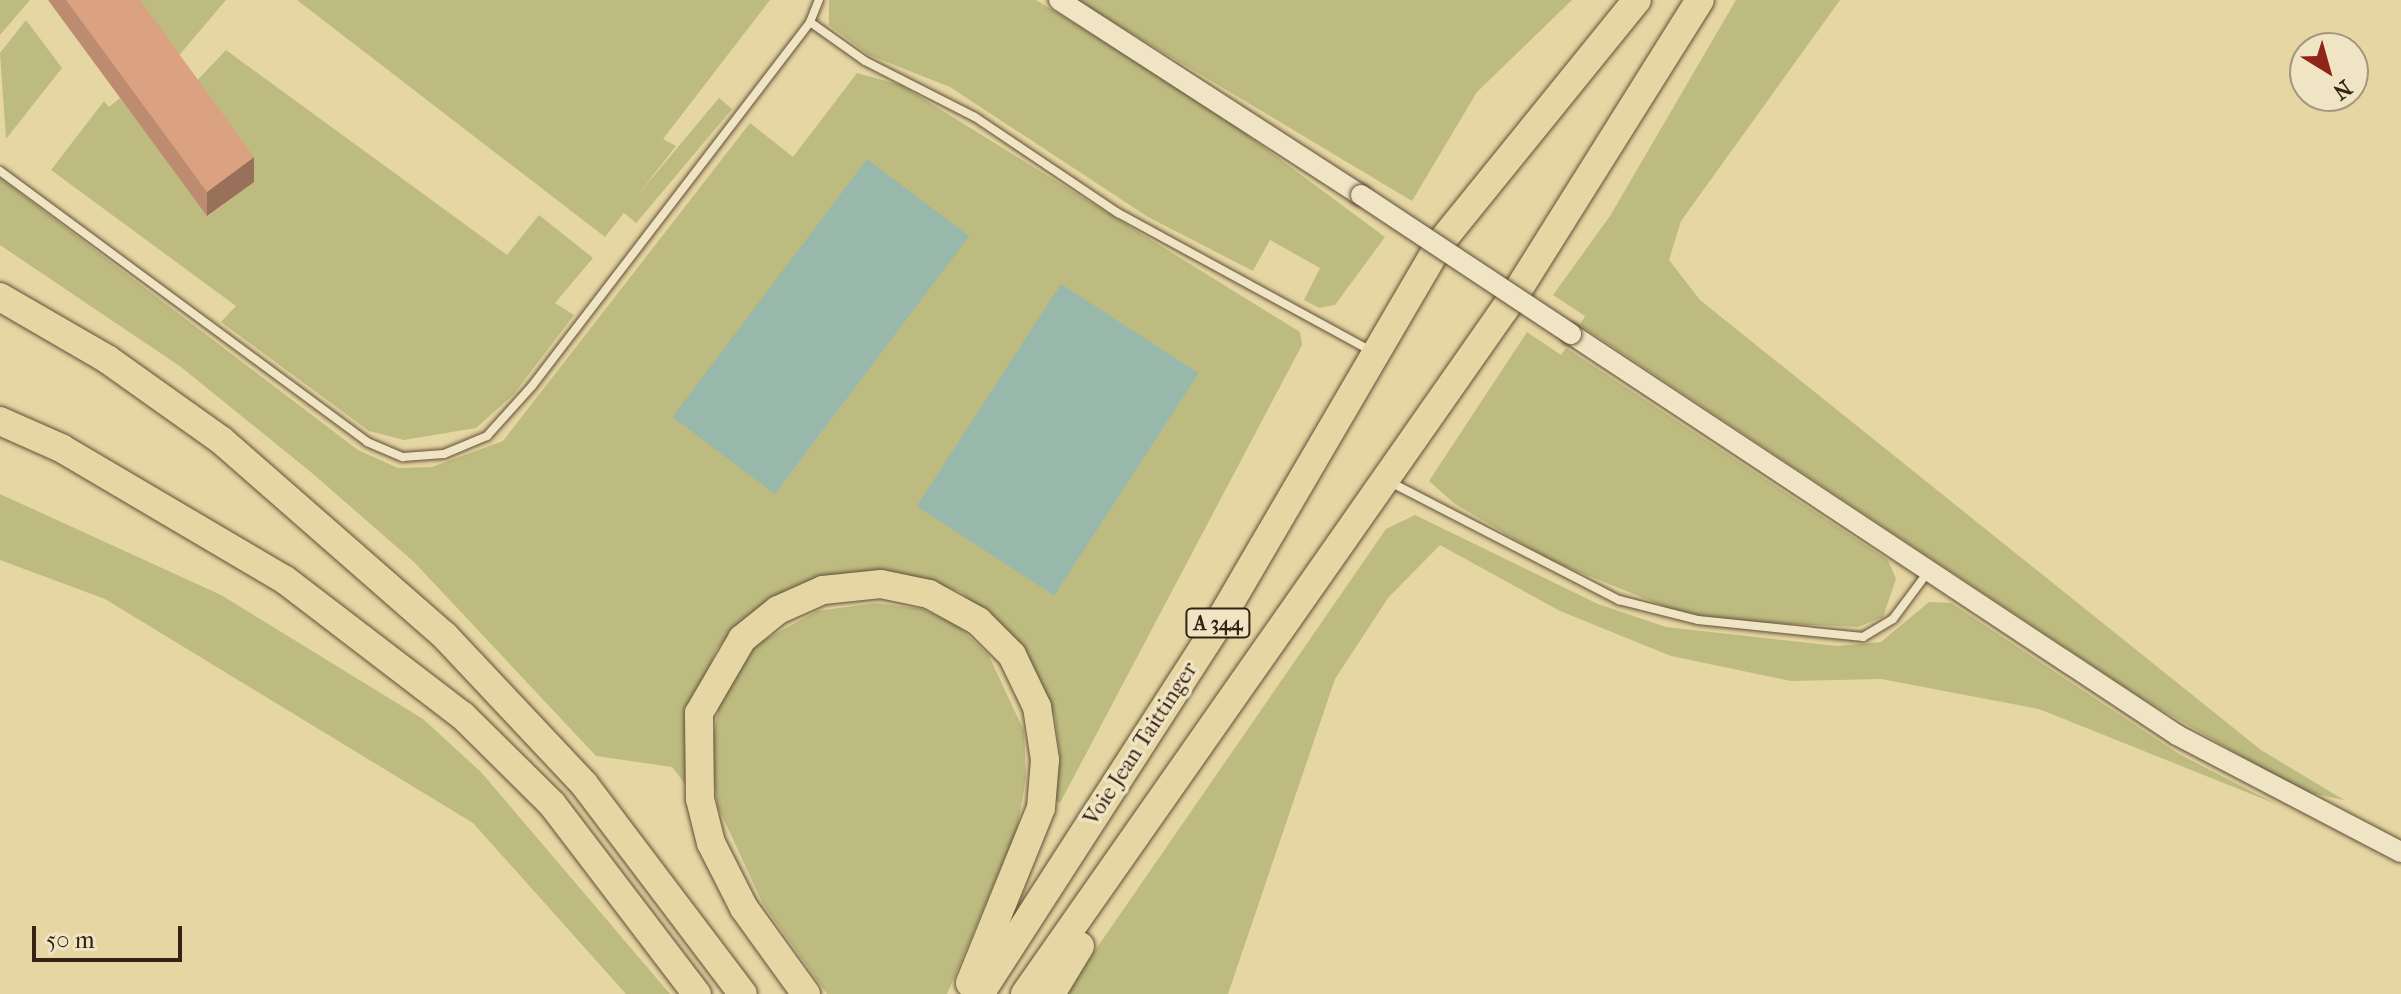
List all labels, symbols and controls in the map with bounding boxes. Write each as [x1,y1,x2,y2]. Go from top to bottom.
north arrow [2289,32,2369,112]
text: N [2328,74,2357,105]
road number: A 344 [1184,607,1252,639]
street label: Voie Jean Taittinger [1079,658,1203,830]
scale bar [36,910,186,960]
text: 50 m [46,926,95,954]

